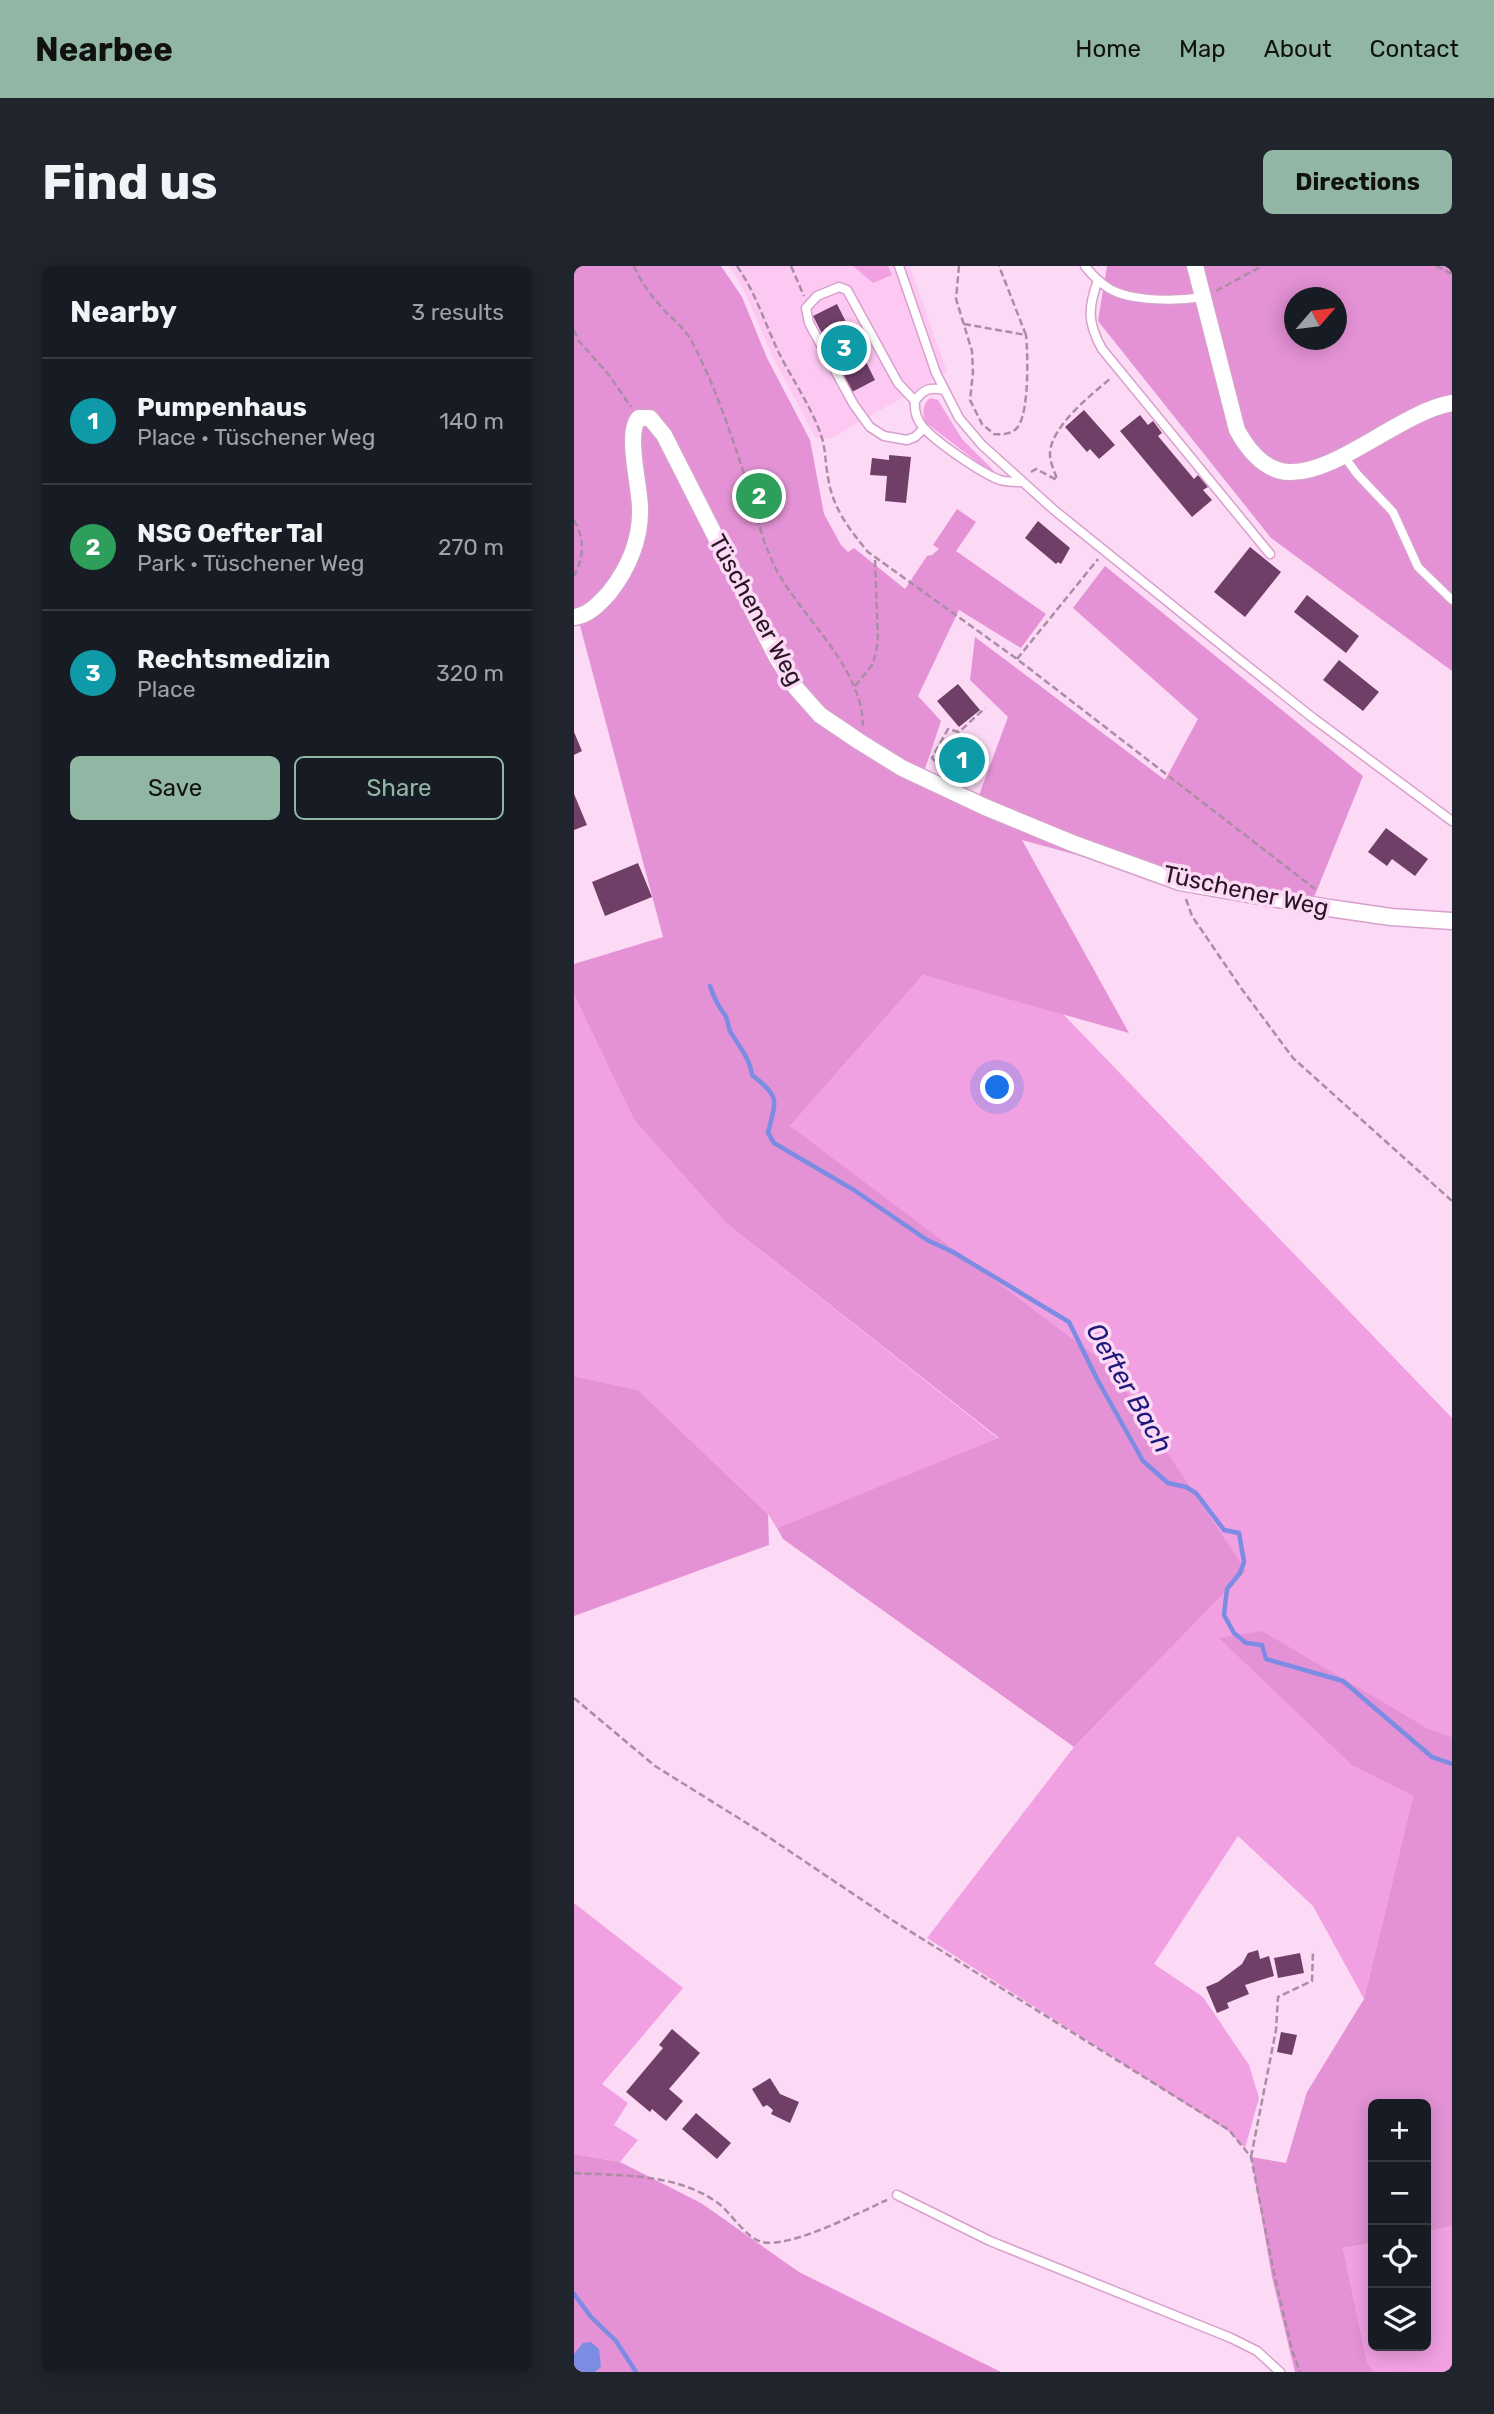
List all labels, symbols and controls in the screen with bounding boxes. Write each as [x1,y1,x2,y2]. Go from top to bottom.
text: Nearbee [35,30,173,69]
text: Home [1075,35,1141,63]
text: Map [1179,35,1226,63]
text: About [1264,35,1332,63]
text: Contact [1370,35,1459,63]
button: Directions [1263,150,1452,214]
text: Find us [42,153,218,211]
north arrow [1284,287,1347,350]
text: Nearby [70,294,177,330]
text: 3 results [411,298,504,326]
pin: 3 [821,322,867,374]
text: Pumpenhaus [137,392,307,423]
text: 1 [87,407,99,435]
text: 140 m [439,407,504,435]
text: Place · Tüschener Weg [137,423,375,451]
pin: 2 [736,470,782,522]
text: NSG Oefter Tal [137,518,323,549]
street label: Tüschener Weg [703,530,809,690]
text: 2 [86,533,100,561]
text: 270 m [438,533,504,561]
text: Park · Tüschener Weg [137,549,364,577]
text: Rechtsmedizin [137,644,331,675]
text: 3 [85,659,101,687]
text: 320 m [436,659,504,687]
text: Place [137,675,196,703]
pin: 1 [939,734,985,786]
button: Save [70,756,280,820]
button: Share [294,756,504,820]
street label: Tüschener Weg [1161,860,1331,922]
your location [980,1070,1014,1104]
water label: Oefter Bach [1079,1317,1179,1459]
map controls [1368,2099,1431,2351]
button: + [1368,2099,1431,2162]
button: − [1368,2162,1431,2225]
button: locate [1368,2225,1431,2288]
button: layers [1368,2288,1431,2351]

